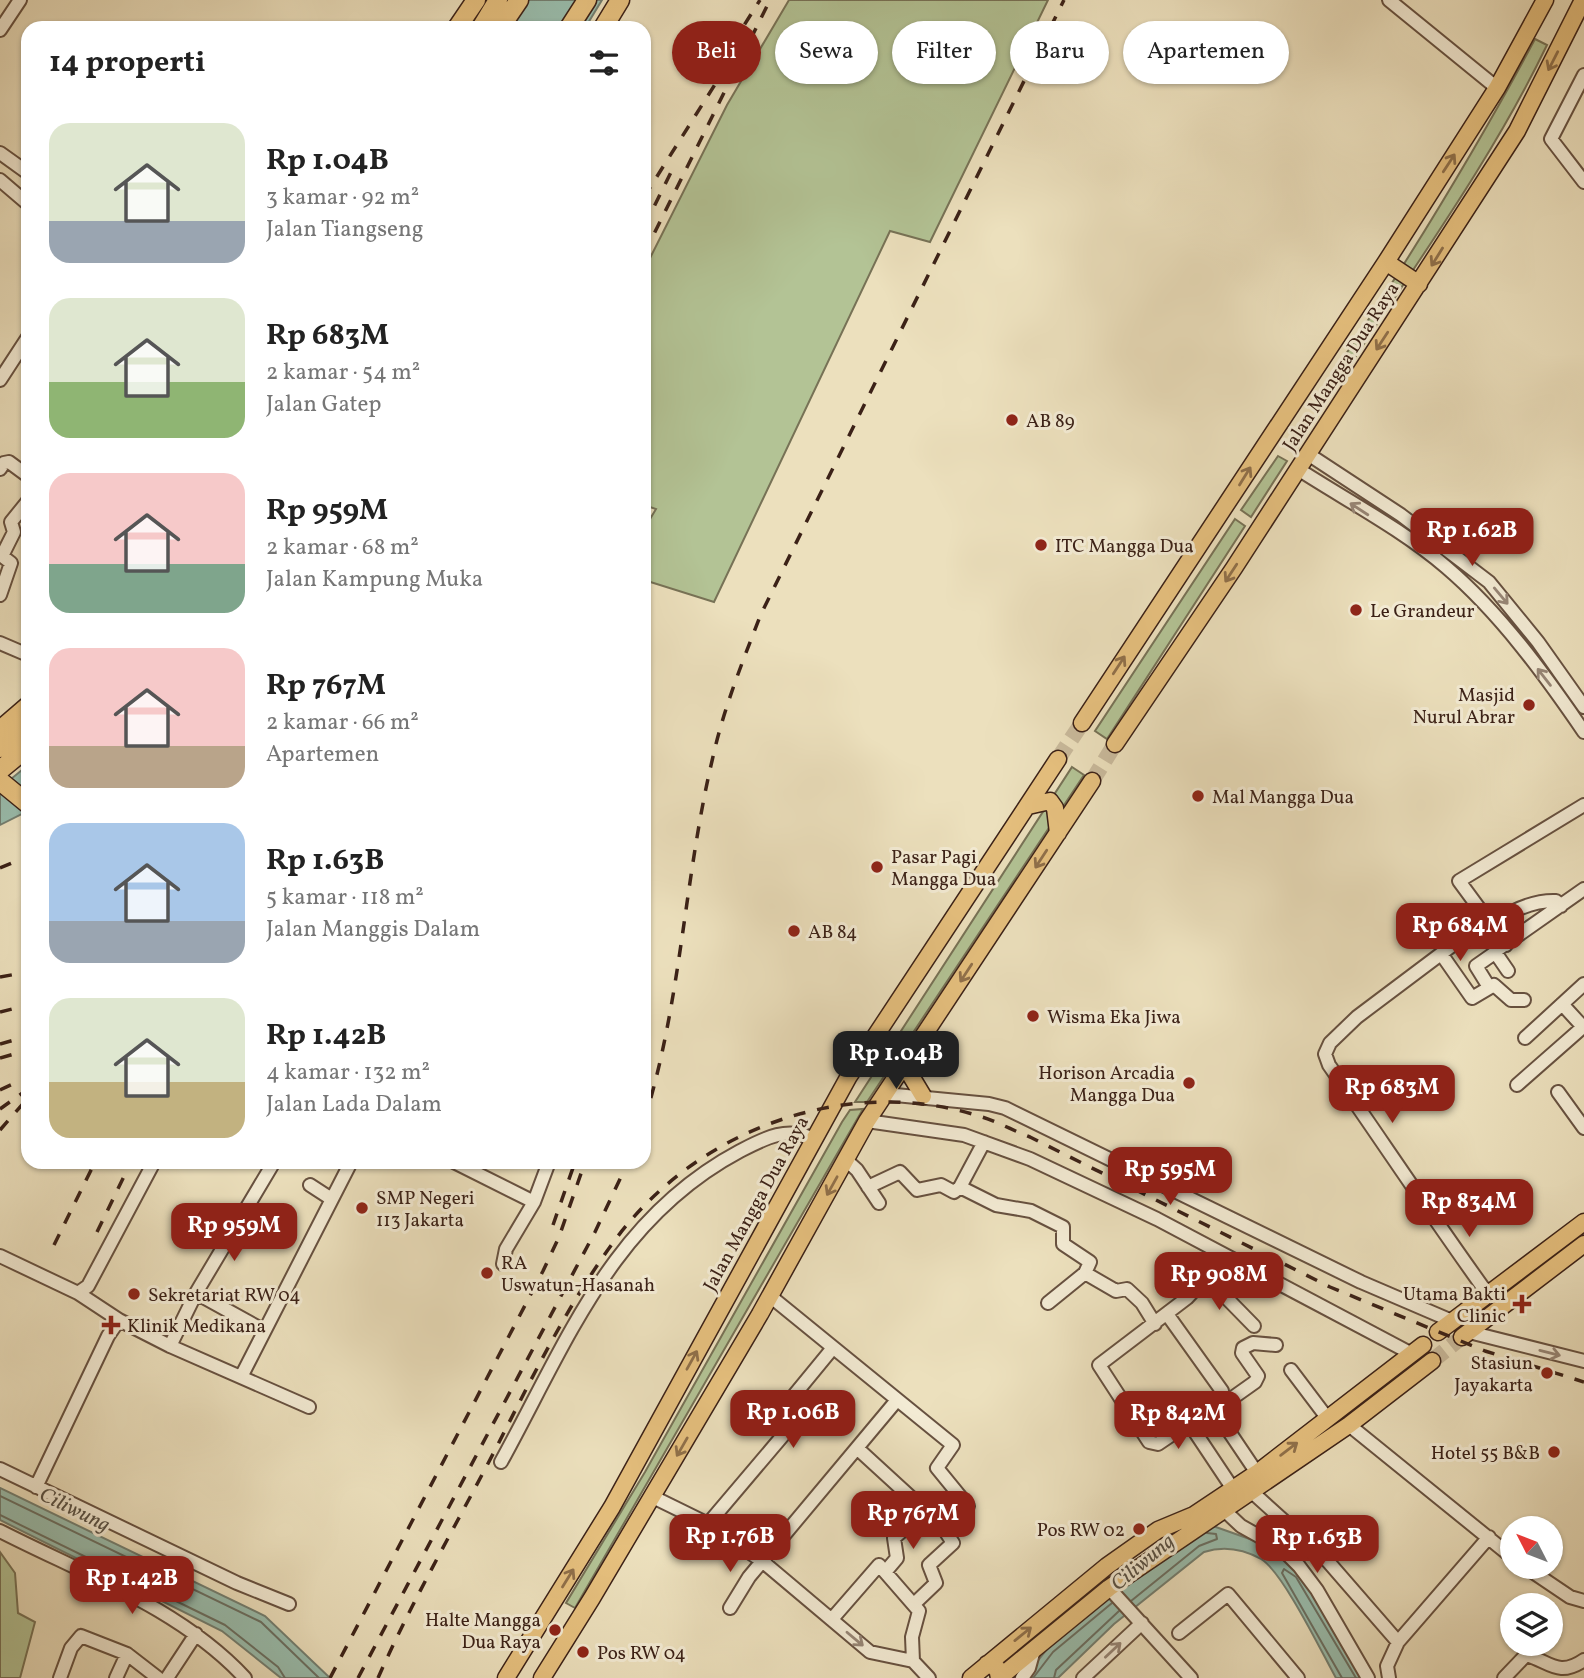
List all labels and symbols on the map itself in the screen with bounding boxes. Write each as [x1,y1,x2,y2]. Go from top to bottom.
one-way arrow [1545,50,1559,71]
one-way arrow [1442,154,1457,173]
one-way arrow [1429,246,1443,266]
street label: Jalan Mangga Dua Raya [1277,278,1406,457]
one-way arrow [1375,331,1389,350]
place label: AB 89 [1026,409,1075,435]
marker: AB 89 [1004,412,1020,428]
one-way arrow [1238,466,1252,486]
one-way arrow [1350,502,1370,516]
pin: Rp 1.62B [1400,508,1544,568]
place label: ITC Mangga Dua [1055,534,1194,560]
marker: ITC Mangga Dua [1033,537,1049,553]
one-way arrow [1223,562,1237,582]
one-way arrow [1493,587,1508,605]
place label: Le Grandeur [1370,599,1475,625]
marker: Le Grandeur [1348,602,1364,618]
one-way arrow [1111,656,1126,675]
one-way arrow [1536,669,1551,687]
place label: Masjid Nurul Abrar [1413,683,1515,731]
marker: Masjid Nurul Abrar [1521,697,1537,713]
place label: Mal Mangga Dua [1212,785,1354,811]
marker: Mal Mangga Dua [1190,788,1206,804]
place label: Pasar Pagi Mangga Dua [891,845,996,893]
one-way arrow [1034,848,1048,868]
marker: Pasar Pagi Mangga Dua [869,859,885,875]
pin: Rp 684M [1395,904,1525,963]
place label: AB 84 [808,920,857,946]
marker: AB 84 [786,923,802,939]
one-way arrow [958,962,972,982]
place label: Wisma Eka Jiwa [1047,1005,1181,1031]
marker: Wisma Eka Jiwa [1025,1008,1041,1024]
pin: Rp 1.04B [824,1032,968,1091]
place label: Horison Arcadia Mangga Dua [1038,1061,1175,1109]
pin: Rp 683M [1327,1066,1457,1125]
marker: Horison Arcadia Mangga Dua [1181,1075,1197,1091]
street label: Jalan Mangga Dua Raya [698,1112,816,1296]
pin: Rp 595M [1105,1148,1235,1207]
one-way arrow [825,1175,838,1196]
pin: Rp 834M [1404,1180,1534,1239]
place label: SMP Negeri 113 Jakarta [376,1186,475,1234]
marker: SMP Negeri 113 Jakarta [354,1200,370,1216]
pin: Rp 959M [169,1204,299,1263]
place label: RA Uswatun-Hasanah [501,1251,655,1299]
pin: Rp 908M [1154,1252,1284,1312]
marker: RA Uswatun-Hasanah [479,1265,495,1281]
place label: Utama Bakti Clinic [1403,1282,1506,1330]
place label: Sekretariat RW 04 [148,1283,301,1309]
marker: Sekretariat RW 04 [126,1286,142,1302]
marker: Utama Bakti Clinic [1512,1294,1532,1314]
place label: Klinik Medikana [127,1314,266,1340]
marker: Klinik Medikana [101,1315,121,1335]
one-way arrow [1539,1347,1561,1360]
one-way arrow [686,1350,700,1370]
place label: Stasiun Jayakarta [1454,1351,1533,1399]
marker: Stasiun Jayakarta [1539,1365,1555,1381]
pin: Rp 1.06B [721,1390,865,1450]
pin: Rp 842M [1113,1392,1243,1451]
one-way arrow [675,1436,688,1457]
one-way arrow [1279,1441,1298,1456]
place label: Hotel 55 B&B [1431,1441,1540,1467]
marker: Hotel 55 B&B [1546,1444,1562,1460]
water label: Ciliwung [34,1481,115,1540]
pin: Rp 767M [848,1492,978,1551]
pin: Rp 1.76B [658,1514,802,1574]
pin: Rp 1.63B [1245,1516,1389,1575]
north arrow [1500,1516,1563,1578]
place label: Pos RW 02 [1037,1518,1125,1544]
marker: Pos RW 02 [1131,1521,1147,1537]
water label: Ciliwung [1105,1528,1181,1598]
pin: Rp 1.42B [60,1556,204,1616]
one-way arrow [561,1569,575,1589]
place label: Halte Mangga Dua Raya [425,1608,541,1656]
marker: Halte Mangga Dua Raya [547,1622,563,1638]
one-way arrow [1014,1626,1032,1642]
one-way arrow [846,1631,864,1647]
place label: Pos RW 04 [597,1641,686,1667]
one-way arrow [1104,1642,1121,1659]
marker: Pos RW 04 [575,1644,591,1660]

